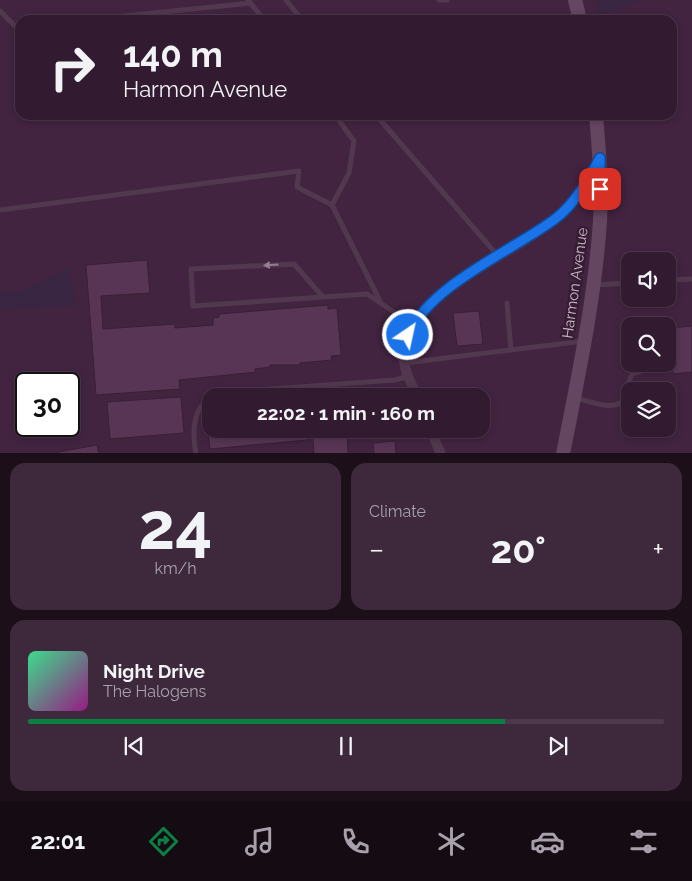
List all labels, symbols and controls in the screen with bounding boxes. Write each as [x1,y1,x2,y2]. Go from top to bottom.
text: 140 m [123,34,223,75]
icon: right [40,35,105,100]
text: Harmon Avenue [123,76,287,102]
pin [579,168,621,210]
icon: arrive [586,175,614,203]
street label: Harmon Avenue [558,226,592,340]
map controls [621,252,676,437]
button: sound [621,252,676,307]
one-way arrow [263,262,279,270]
position arrow [381,308,433,360]
button: search [621,317,676,372]
speed limit sign: 30 [15,372,80,437]
button: layers [621,382,676,437]
text: 22:02 · 1 min · 160 m [257,402,435,424]
text: 24 [139,488,212,564]
text: Climate [369,502,426,521]
text: 20° [491,527,546,572]
text: − [369,533,384,566]
text: + [652,533,664,566]
text: km/h [154,559,197,578]
text: Night Drive [103,660,205,682]
text: The Halogens [103,682,206,701]
icon: previous [120,732,148,760]
icon: pause [332,732,360,760]
icon: next [544,732,572,760]
icon: directions [146,824,181,859]
icon: music [242,824,277,859]
icon: phone [338,824,373,859]
icon: climate [434,824,469,859]
icon: car [530,824,565,859]
icon: filters [626,824,661,859]
text: 22:01 [31,828,85,854]

